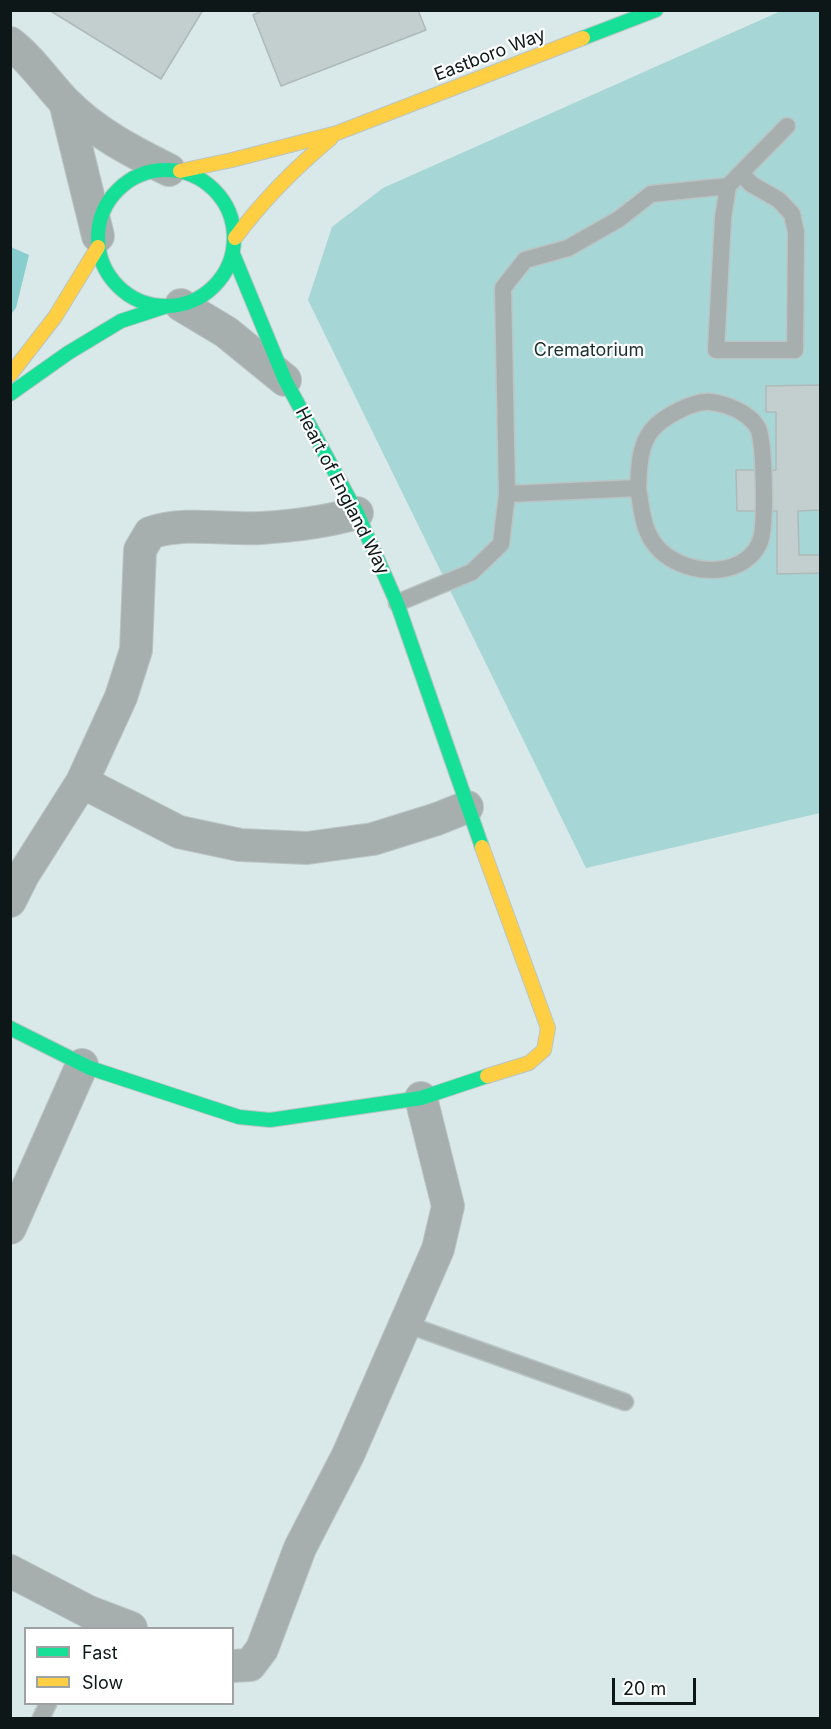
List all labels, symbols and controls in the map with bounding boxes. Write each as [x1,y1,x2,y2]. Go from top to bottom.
street label: Eastboro Way [431,24,549,86]
park label: Crematorium [534,340,644,362]
street label: Heart of England Way [290,404,394,578]
legend [24,1627,234,1705]
text: Fast [82,1642,118,1663]
scale bar [615,1666,699,1704]
text: Slow [82,1672,123,1693]
text: 20 m [623,1678,666,1699]

